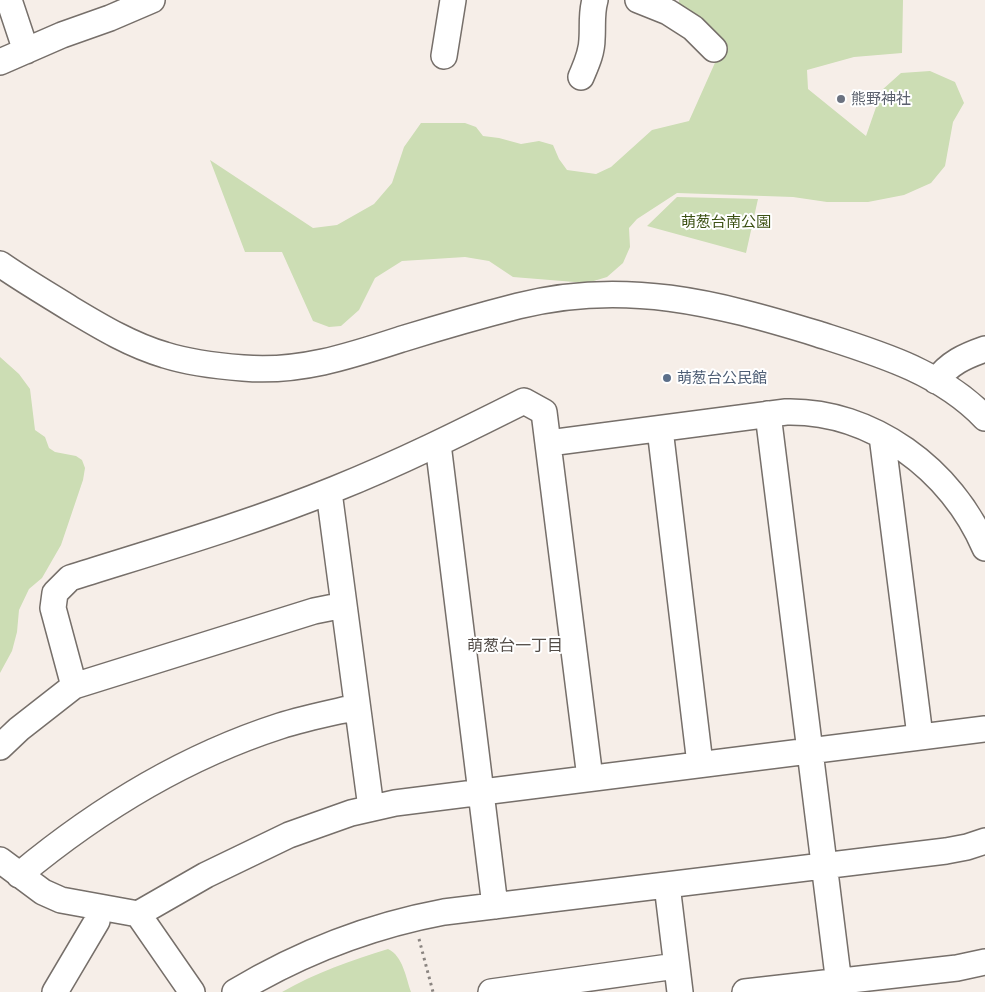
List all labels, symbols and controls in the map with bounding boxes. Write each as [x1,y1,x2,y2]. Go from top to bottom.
place label: 熊野神社 [851,90,911,108]
marker: 熊野神社 [835,93,847,105]
park label: 萌葱台南公園 [681,213,771,231]
place label: 萌葱台公民館 [677,369,767,387]
marker: 萌葱台公民館 [661,372,673,384]
district label: 萌葱台一丁目 [467,636,563,656]

